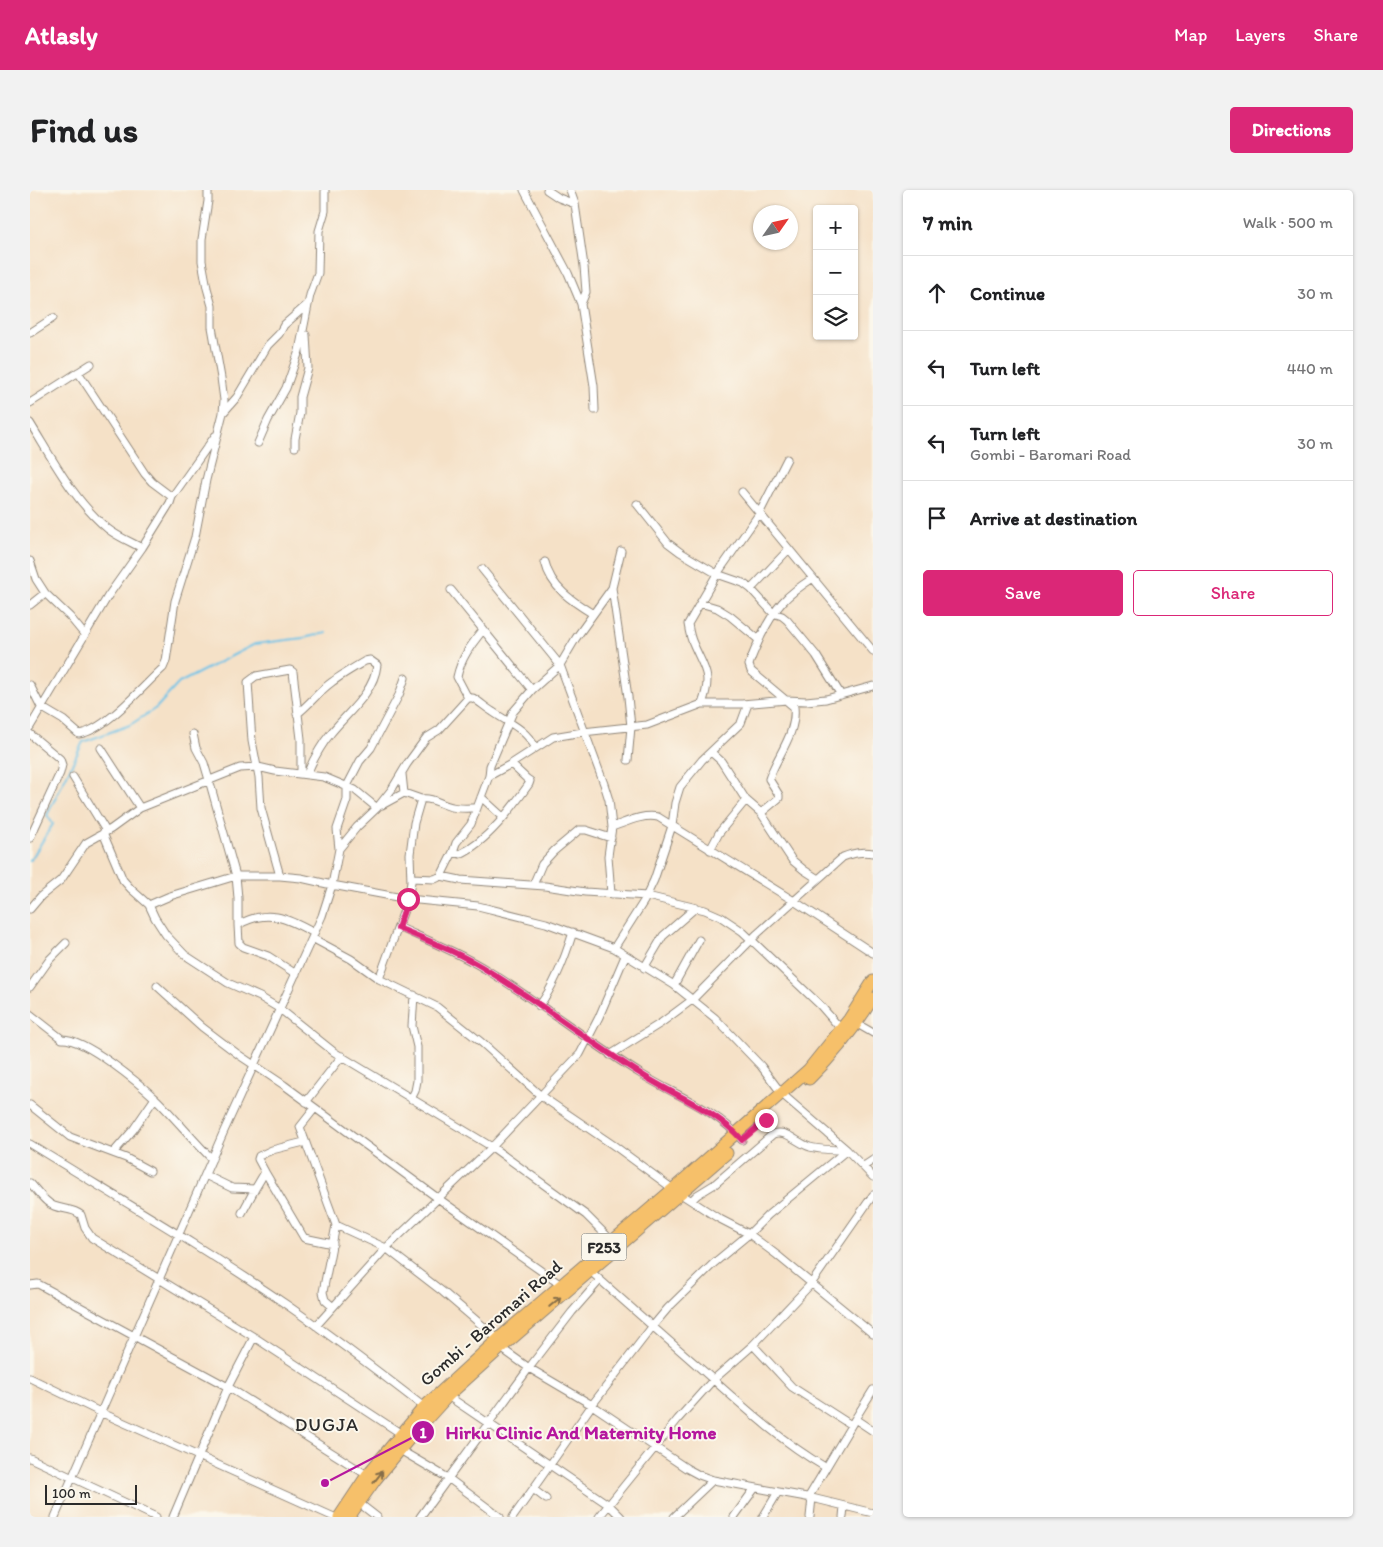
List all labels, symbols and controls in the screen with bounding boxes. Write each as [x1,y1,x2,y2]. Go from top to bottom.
text: Atlasly [25,21,98,50]
text: Map [1174,24,1207,46]
text: Layers [1235,24,1285,46]
text: Share [1313,24,1358,46]
button: Directions [1230,107,1353,153]
text: Find us [30,109,138,151]
north arrow [753,205,798,250]
map controls [813,205,858,340]
button: + [813,205,858,250]
text: 7 min [923,210,972,235]
text: Walk · 500 m [1243,213,1333,232]
button: − [813,250,858,295]
icon: ahead [923,279,951,307]
text: Continue [970,282,1045,305]
text: 30 m [1297,284,1333,303]
button: layers [813,295,858,340]
icon: left [923,354,951,382]
text: Turn left [970,357,1040,380]
text: 440 m [1287,359,1333,378]
text: Turn left [970,422,1040,445]
icon: left [923,429,951,457]
text: 30 m [1297,434,1333,453]
text: Gombi - Baromari Road [970,445,1131,464]
icon: arrive [923,504,951,532]
text: Arrive at destination [970,507,1137,530]
button: Save [923,570,1123,616]
button: Share [1133,570,1333,616]
route start [397,888,420,911]
route end [755,1109,778,1132]
road number: F253 [582,1234,626,1260]
street label: Gombi - Baromari Road [415,1255,567,1391]
one-way arrow [548,1297,561,1308]
district label: DUGJA [295,1413,359,1436]
callout: Hirku Clinic And Maternity Home [411,1415,725,1449]
text: Hirku Clinic And Maternity Home [446,1421,716,1444]
text: 1 [420,1424,427,1442]
one-way arrow [372,1471,383,1484]
scale bar [45,1482,138,1505]
text: 100 m [52,1485,91,1502]

